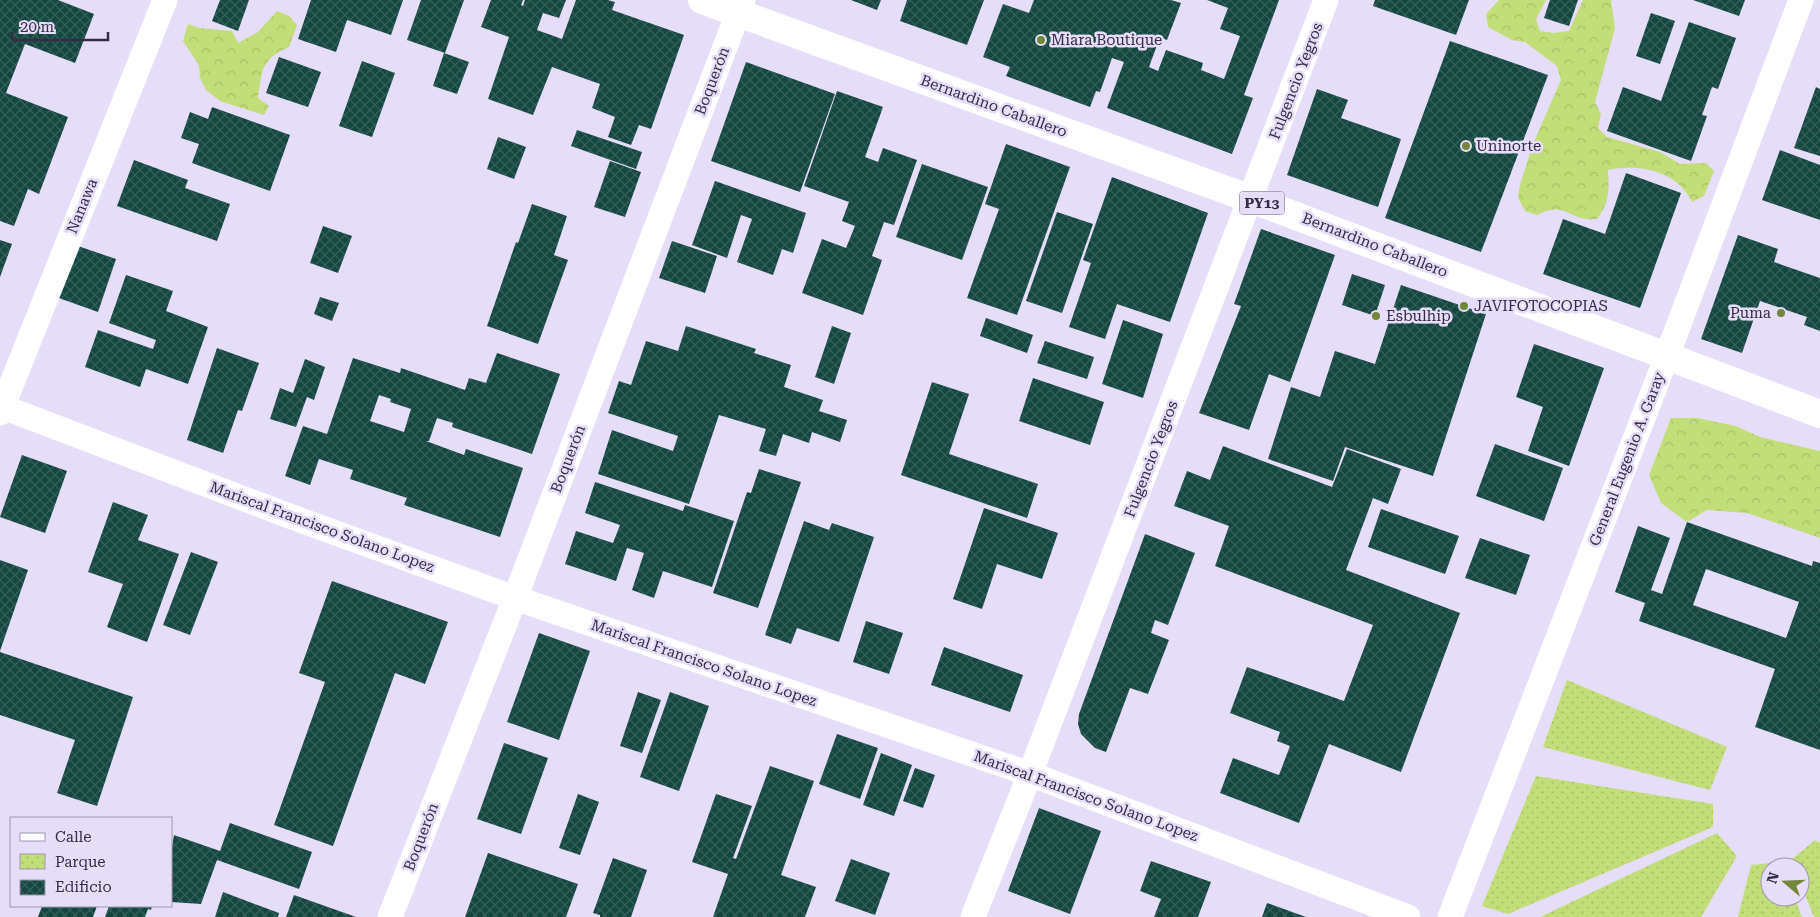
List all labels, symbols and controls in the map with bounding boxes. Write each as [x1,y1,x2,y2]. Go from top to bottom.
scale bar [12,10,109,42]
text: 20 m [20,18,55,36]
street label: Fulgencio Yegros [1265,20,1327,142]
place label: Miara Boutique [1051,31,1162,49]
marker: Miara Boutique [1035,34,1047,46]
street label: Boquerón [691,44,733,118]
street label: Bernardino Caballero [918,71,1070,141]
place label: Uninorte [1476,137,1541,155]
marker: Uninorte [1460,140,1472,152]
street label: Nanawa [63,176,101,236]
road number: PY13 [1240,192,1284,214]
street label: Bernardino Caballero [1300,209,1450,281]
place label: JAVIFOTOCOPIAS [1474,297,1608,315]
marker: JAVIFOTOCOPIAS [1458,300,1470,312]
place label: Puma [1730,304,1771,322]
place label: Esbulhip [1386,307,1451,325]
marker: Puma [1775,307,1787,319]
marker: Esbulhip [1370,310,1382,322]
street label: General Eugenio A. Garay [1586,369,1669,548]
street label: Fulgencio Yegros [1120,398,1182,520]
street label: Boquerón [547,422,589,496]
street label: Mariscal Francisco Solano Lopez [207,478,437,576]
street label: Mariscal Francisco Solano Lopez [589,616,819,710]
street label: Mariscal Francisco Solano Lopez [971,747,1201,845]
street label: Boquerón [400,800,442,874]
legend [10,817,172,907]
text: Calle [55,828,91,846]
text: Parque [55,853,106,871]
north arrow [1760,857,1810,907]
text: N [1763,870,1782,885]
text: Edificio [55,878,112,896]

